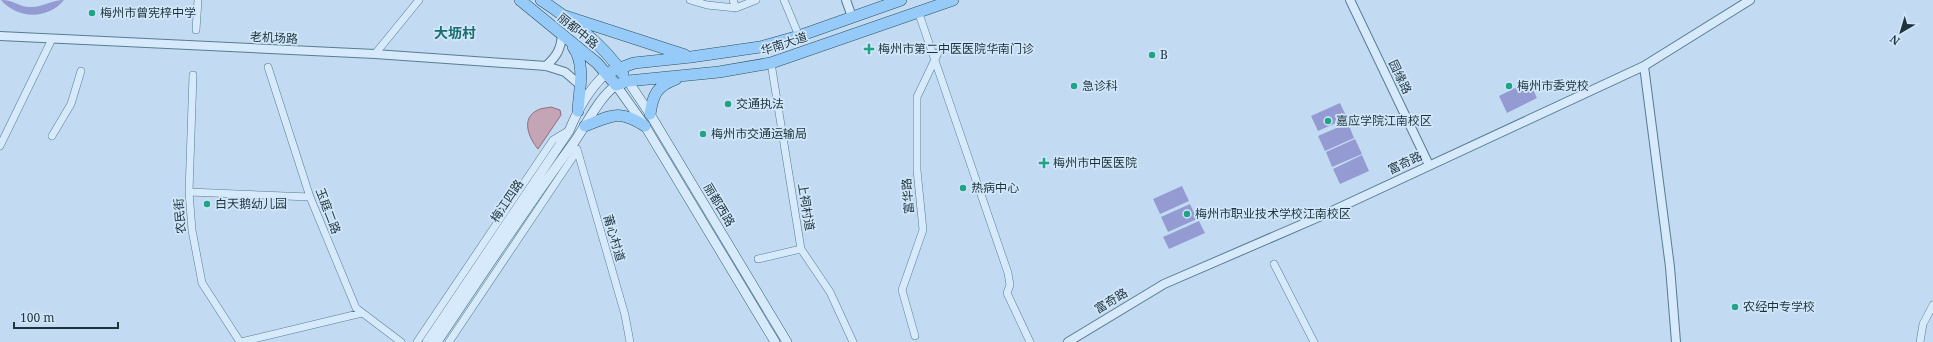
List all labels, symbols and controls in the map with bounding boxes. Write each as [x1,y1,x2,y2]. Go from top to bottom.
place label: 梅州市曾宪梓中学 [100,4,196,21]
marker: 梅州市曾宪梓中学 [87,8,97,18]
street label: 丽都中路 [554,9,602,52]
north arrow [1881,12,1921,52]
district label: 大坜村 [434,23,476,42]
street label: 老机场路 [250,28,298,47]
street label: 华南大道 [758,28,809,59]
text: N [1886,31,1903,49]
place label: 梅州市第二中医医院华南门诊 [878,40,1034,57]
marker: 梅州市第二中医医院华南门诊 [863,43,875,55]
place label: B [1160,46,1168,63]
marker: B [1147,50,1157,60]
street label: 园缘路 [1385,57,1416,97]
place label: 急诊科 [1082,77,1118,94]
place label: 梅州市委党校 [1517,77,1589,94]
marker: 急诊科 [1069,81,1079,91]
marker: 梅州市委党校 [1504,81,1514,91]
place label: 交通执法 [736,95,784,112]
marker: 交通执法 [723,99,733,109]
place label: 嘉应学院江南校区 [1336,112,1432,129]
marker: 嘉应学院江南校区 [1323,116,1333,126]
place label: 梅州市交通运输局 [711,125,807,142]
marker: 梅州市交通运输局 [698,129,708,139]
street label: 富奇路 [1385,147,1425,178]
place label: 梅州市中医医院 [1053,154,1137,171]
marker: 梅州市中医医院 [1038,157,1050,169]
street label: 梅江四路 [486,176,527,225]
street label: 富华路 [897,177,918,215]
place label: 热病中心 [971,179,1019,196]
street label: 丽都西路 [700,180,739,230]
street label: 上祠村道 [794,182,819,232]
marker: 热病中心 [958,183,968,193]
street label: 玉庭二路 [312,185,345,236]
place label: 白天鹅幼儿园 [215,195,287,212]
street label: 农民街 [169,197,190,235]
marker: 白天鹅幼儿园 [202,199,212,209]
place label: 梅州市职业技术学校江南校区 [1195,205,1351,222]
marker: 梅州市职业技术学校江南校区 [1182,209,1192,219]
street label: 莆心村道 [600,212,629,263]
street label: 富奇路 [1091,284,1131,317]
place label: 农经中专学校 [1743,298,1815,315]
marker: 农经中专学校 [1730,302,1740,312]
scale bar [14,304,118,330]
text: 100 m [20,309,55,326]

